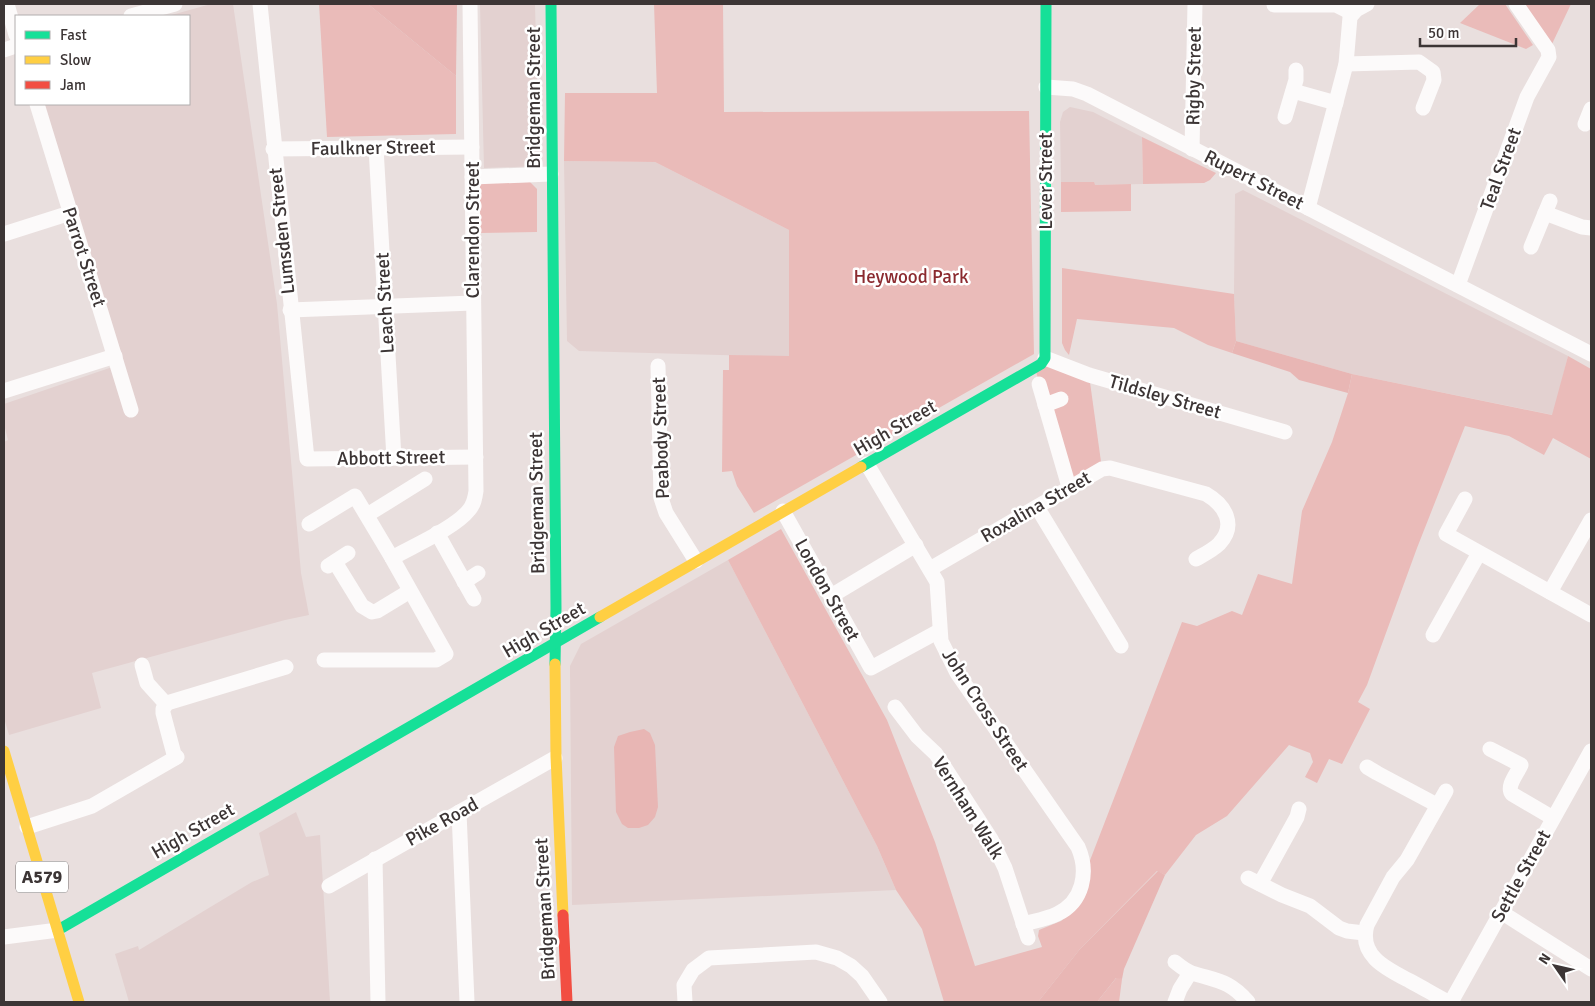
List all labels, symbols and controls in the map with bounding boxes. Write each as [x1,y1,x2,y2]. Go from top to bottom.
legend [15,15,190,105]
scale bar [1420,15,1516,47]
text: 50 m [1428,24,1459,42]
text: Fast [60,26,87,44]
street label: Rigby Street [1181,26,1207,126]
street label: Bridgeman Street [522,27,546,169]
text: Slow [60,51,91,69]
text: Jam [60,76,86,94]
street label: Teal Street [1475,124,1527,214]
street label: Lever Street [1034,132,1058,230]
street label: Faulkner Street [310,135,436,161]
street label: Rupert Street [1200,145,1308,216]
street label: Clarendon Street [461,161,485,299]
street label: Lumsden Street [263,166,301,295]
street label: Parrot Street [57,204,112,310]
street label: Leach Street [370,251,400,354]
park label: Heywood Park [854,265,969,289]
street label: Tildsley Street [1106,370,1224,425]
street label: Peabody Street [647,376,675,499]
street label: High Street [849,394,941,461]
street label: Bridgeman Street [524,431,550,574]
street label: Abbott Street [337,445,446,471]
street label: Roxalina Street [977,466,1096,548]
street label: London Street [789,534,865,646]
street label: High Street [498,596,590,663]
street label: John Cross Street [936,644,1034,776]
street label: Vernham Walk [927,752,1009,864]
street label: Pike Road [401,792,483,852]
street label: High Street [147,797,239,864]
street label: Settle Street [1486,825,1556,926]
street label: Bridgeman Street [529,837,561,981]
road number: A579 [16,862,68,892]
north arrow [1530,941,1580,991]
text: N [1535,950,1554,968]

